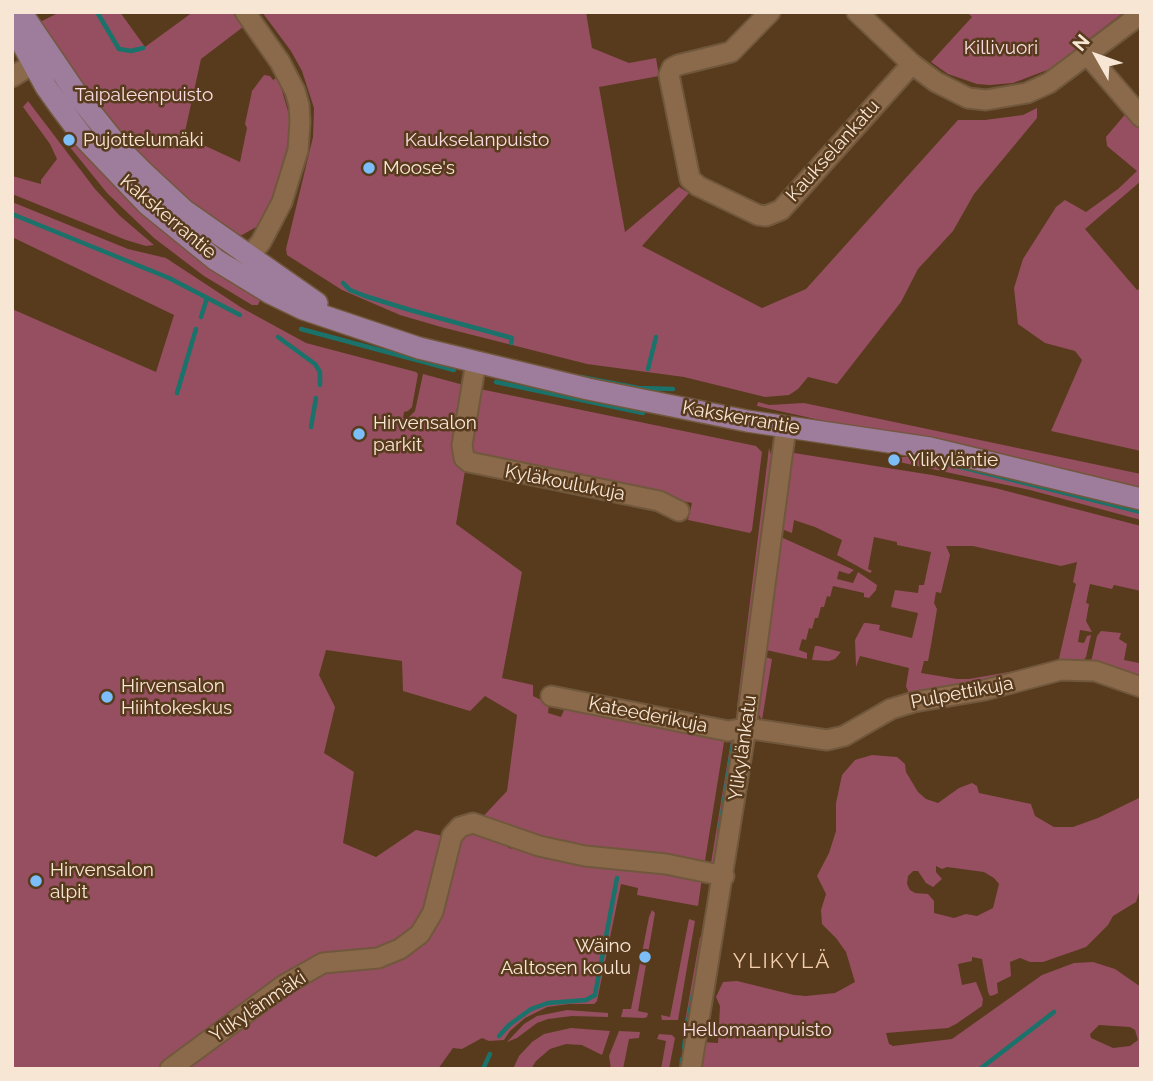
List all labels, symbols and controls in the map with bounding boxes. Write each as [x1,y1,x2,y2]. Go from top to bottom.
north arrow [1062,21,1132,91]
text: N [1068,30,1094,55]
park label: Killivuori [964,37,1038,59]
park label: Taipaleenpuisto [75,84,213,106]
street label: Kaukselankatu [781,96,885,206]
place label: Pujottelumäki [83,129,204,151]
park label: Kaukselanpuisto [405,129,549,151]
marker: Pujottelumäki [61,132,77,148]
place label: Moose's [383,157,455,179]
marker: Moose's [361,160,377,176]
street label: Kakskerrantie [115,170,221,264]
street label: Kakskerrantie [681,396,801,440]
place label: Hirvensalon parkit [373,412,477,456]
marker: Hirvensalon parkit [351,426,367,442]
place label: Ylikyläntie [908,449,998,471]
marker: Ylikyläntie [886,452,902,468]
street label: Kyläkoulukuja [503,460,627,506]
street label: Pulpettikuja [909,672,1015,714]
place label: Hirvensalon Hiihtokeskus [121,675,232,719]
marker: Hirvensalon Hiihtokeskus [99,689,115,705]
street label: Kateederikuja [587,692,709,738]
street label: Ylikylänkatu [724,694,762,802]
place label: Hirvensalon alpit [50,859,154,903]
marker: Hirvensalon alpit [28,873,44,889]
place label: Wäino Aaltosen koulu [500,935,631,979]
marker: Wäino Aaltosen koulu [637,949,653,965]
district label: YLIKYLÄ [734,949,830,975]
street label: Ylikylänmäki [206,967,310,1047]
park label: Hellomaanpuisto [682,1019,832,1041]

